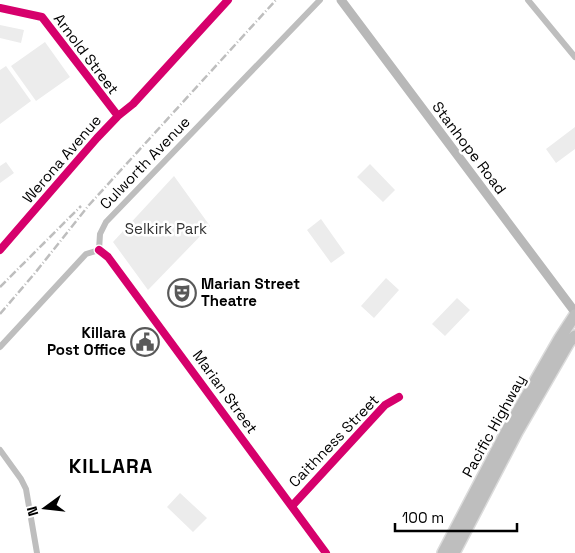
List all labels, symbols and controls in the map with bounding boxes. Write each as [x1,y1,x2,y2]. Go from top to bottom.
street label: Arnold Street [50,9,123,98]
street label: Stanhope Road [428,97,511,198]
street label: Werona Avenue [18,110,105,207]
street label: Culworth Avenue [95,112,194,213]
park label: Selkirk Park [125,219,207,238]
place label: Marian Street Theatre [201,274,300,310]
theatre icon: Marian Street Theatre [167,278,197,308]
place label: Killara Post Office [47,323,126,359]
public building icon: Killara Post Office [130,327,160,357]
street label: Marian Street [189,346,262,437]
street label: Pacific Highway [458,371,530,480]
street label: Caithness Street [285,390,383,491]
district label: KILLARA [69,453,153,479]
north arrow [20,483,70,533]
scale bar [395,500,518,532]
text: N [23,504,42,518]
text: 100 m [402,508,444,527]

